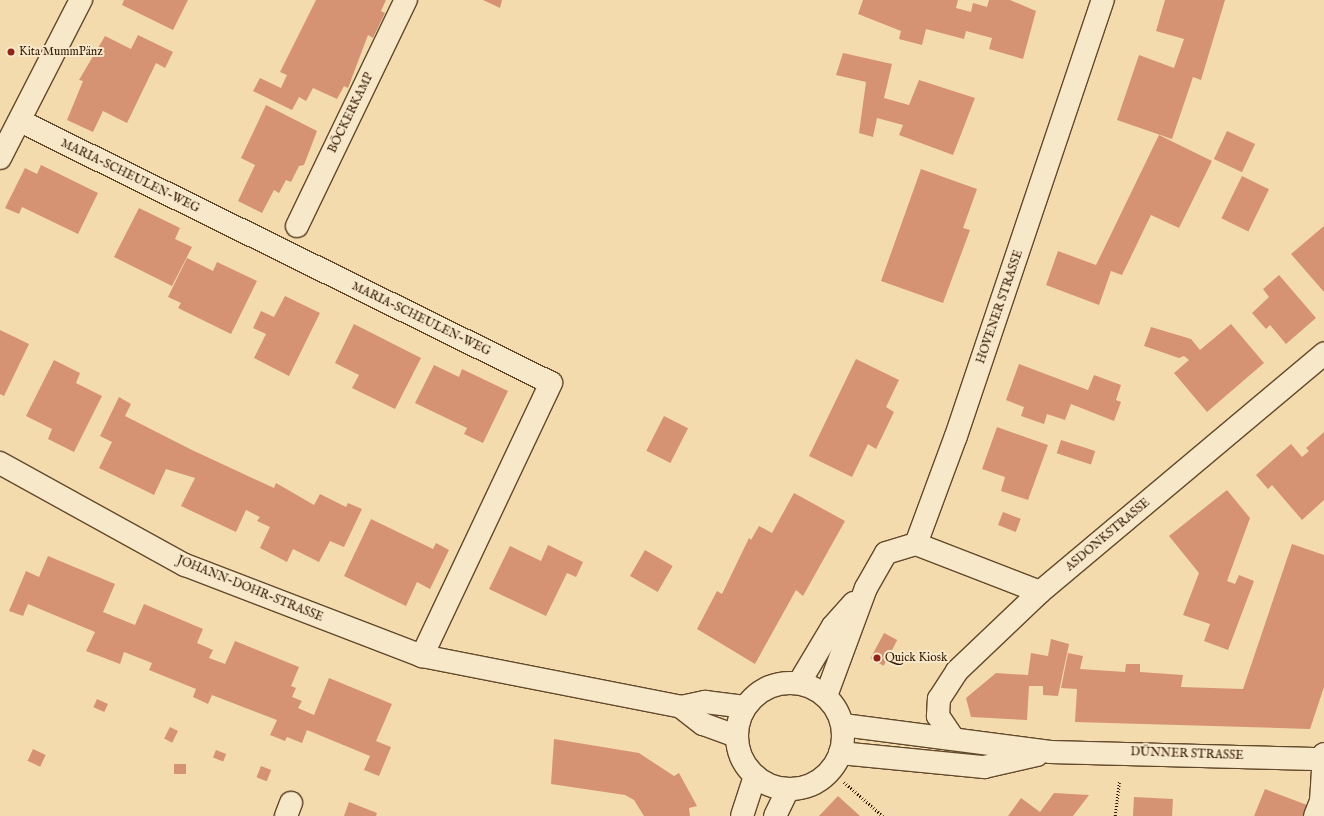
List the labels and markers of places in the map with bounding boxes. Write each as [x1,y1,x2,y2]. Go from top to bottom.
place label: Kita MummPänz [19,45,103,59]
marker: Kita MummPänz [6,47,16,57]
place label: Quick Kiosk [885,651,947,665]
marker: Quick Kiosk [872,653,882,663]

